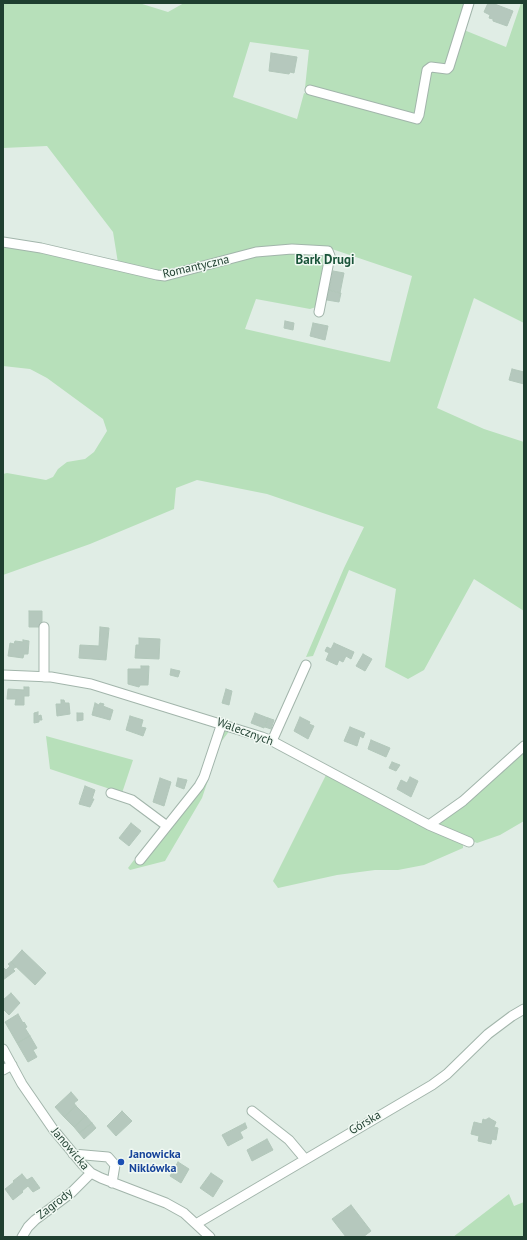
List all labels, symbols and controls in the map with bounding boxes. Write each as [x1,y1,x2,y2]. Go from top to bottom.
street label: Romantyczna [161,252,231,282]
district label: Bark Drugi [296,252,354,268]
street label: Walecznych [215,715,275,749]
street label: Górska [346,1108,384,1138]
street label: Janowicka [48,1125,92,1173]
place label: Janowicka Niklówka [129,1148,181,1176]
marker: Janowicka Niklówka [116,1157,126,1167]
street label: Zagrody [34,1186,76,1222]

